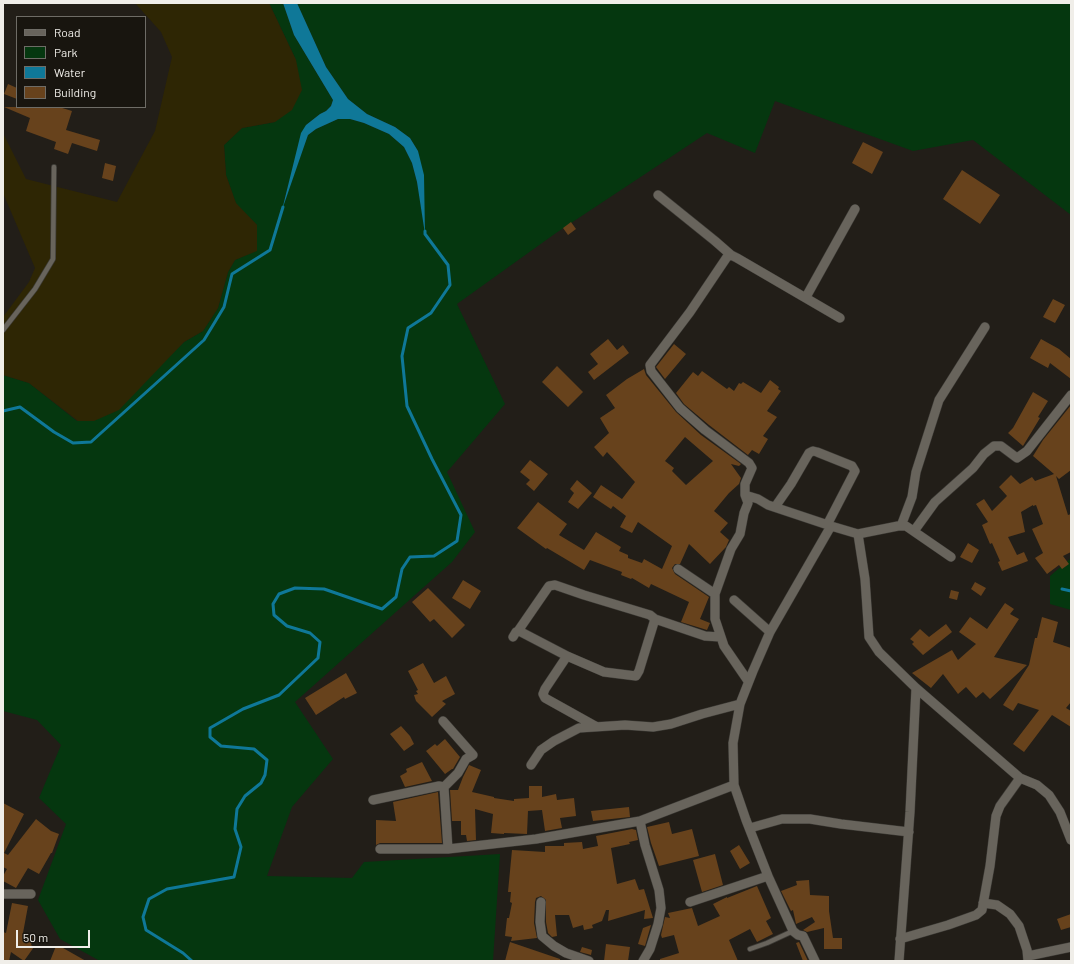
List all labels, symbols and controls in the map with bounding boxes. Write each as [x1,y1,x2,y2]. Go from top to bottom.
legend [16,16,146,108]
text: Road [54,25,81,39]
text: Park [54,45,78,59]
text: Water [54,65,85,79]
text: Building [54,85,96,99]
scale bar [18,922,92,948]
text: 50 m [23,930,48,944]

